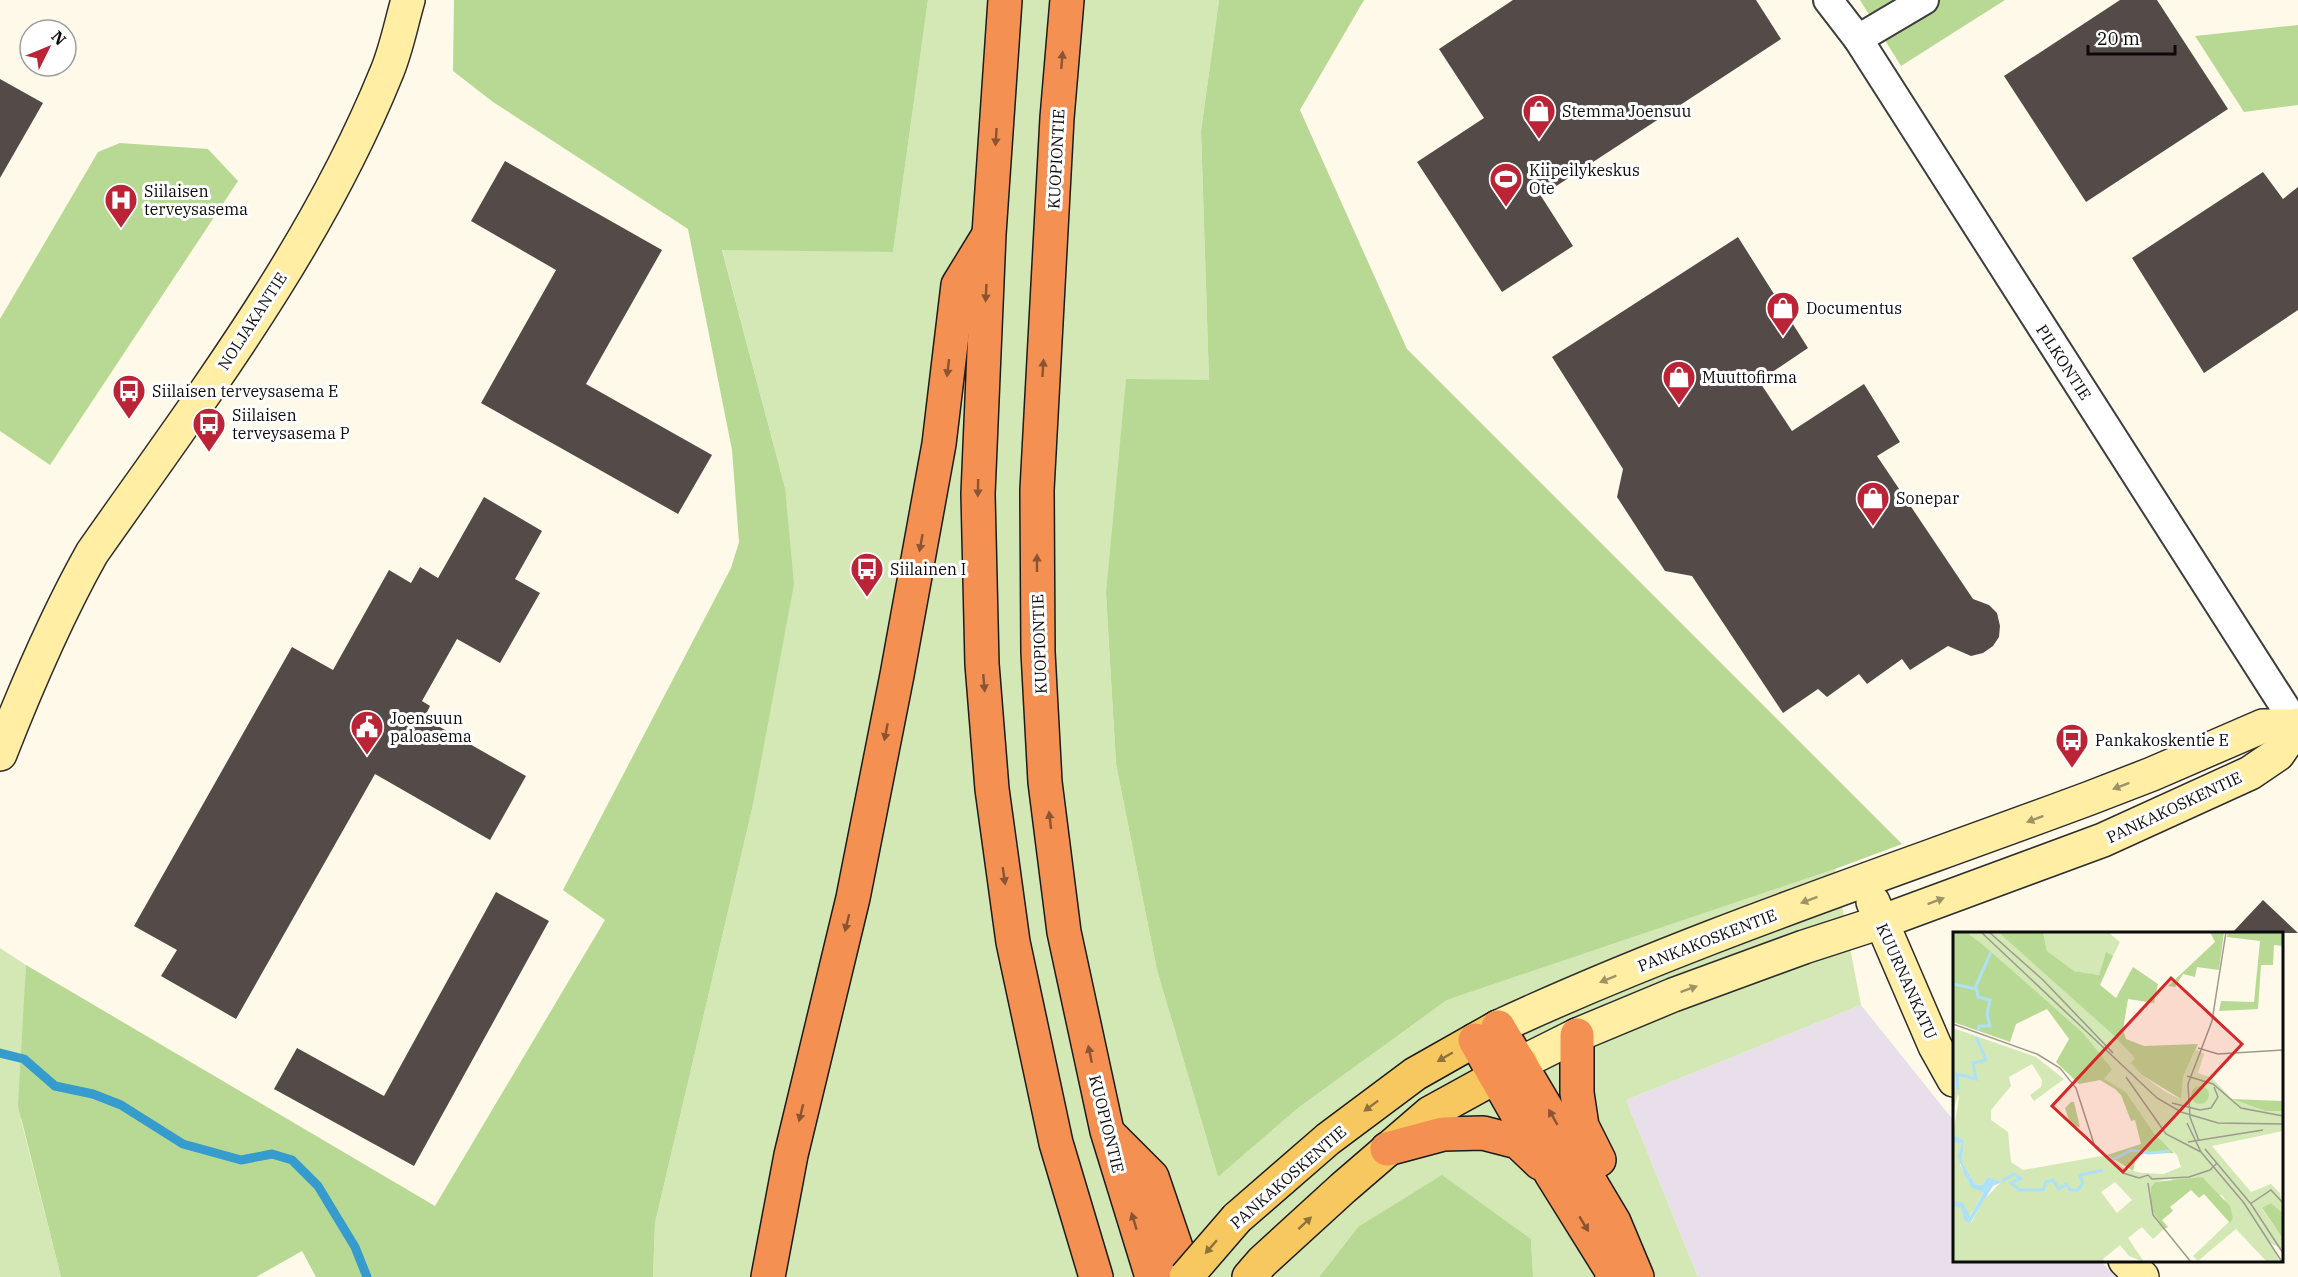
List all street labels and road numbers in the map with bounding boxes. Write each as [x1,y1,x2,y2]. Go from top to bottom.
street label: KUOPIONTIE [1043,108,1069,210]
street label: NOLJAKANTIE [213,268,291,374]
street label: PILKONTIE [2032,320,2096,404]
street label: KUOPIONTIE [1027,594,1051,694]
street label: PANKAKOSKENTIE [2103,767,2245,847]
street label: PANKAKOSKENTIE [1635,904,1779,976]
street label: KUURNANKATU [1872,920,1942,1042]
street label: KUOPIONTIE [1085,1073,1129,1175]
street label: PANKAKOSKENTIE [1226,1121,1350,1233]

